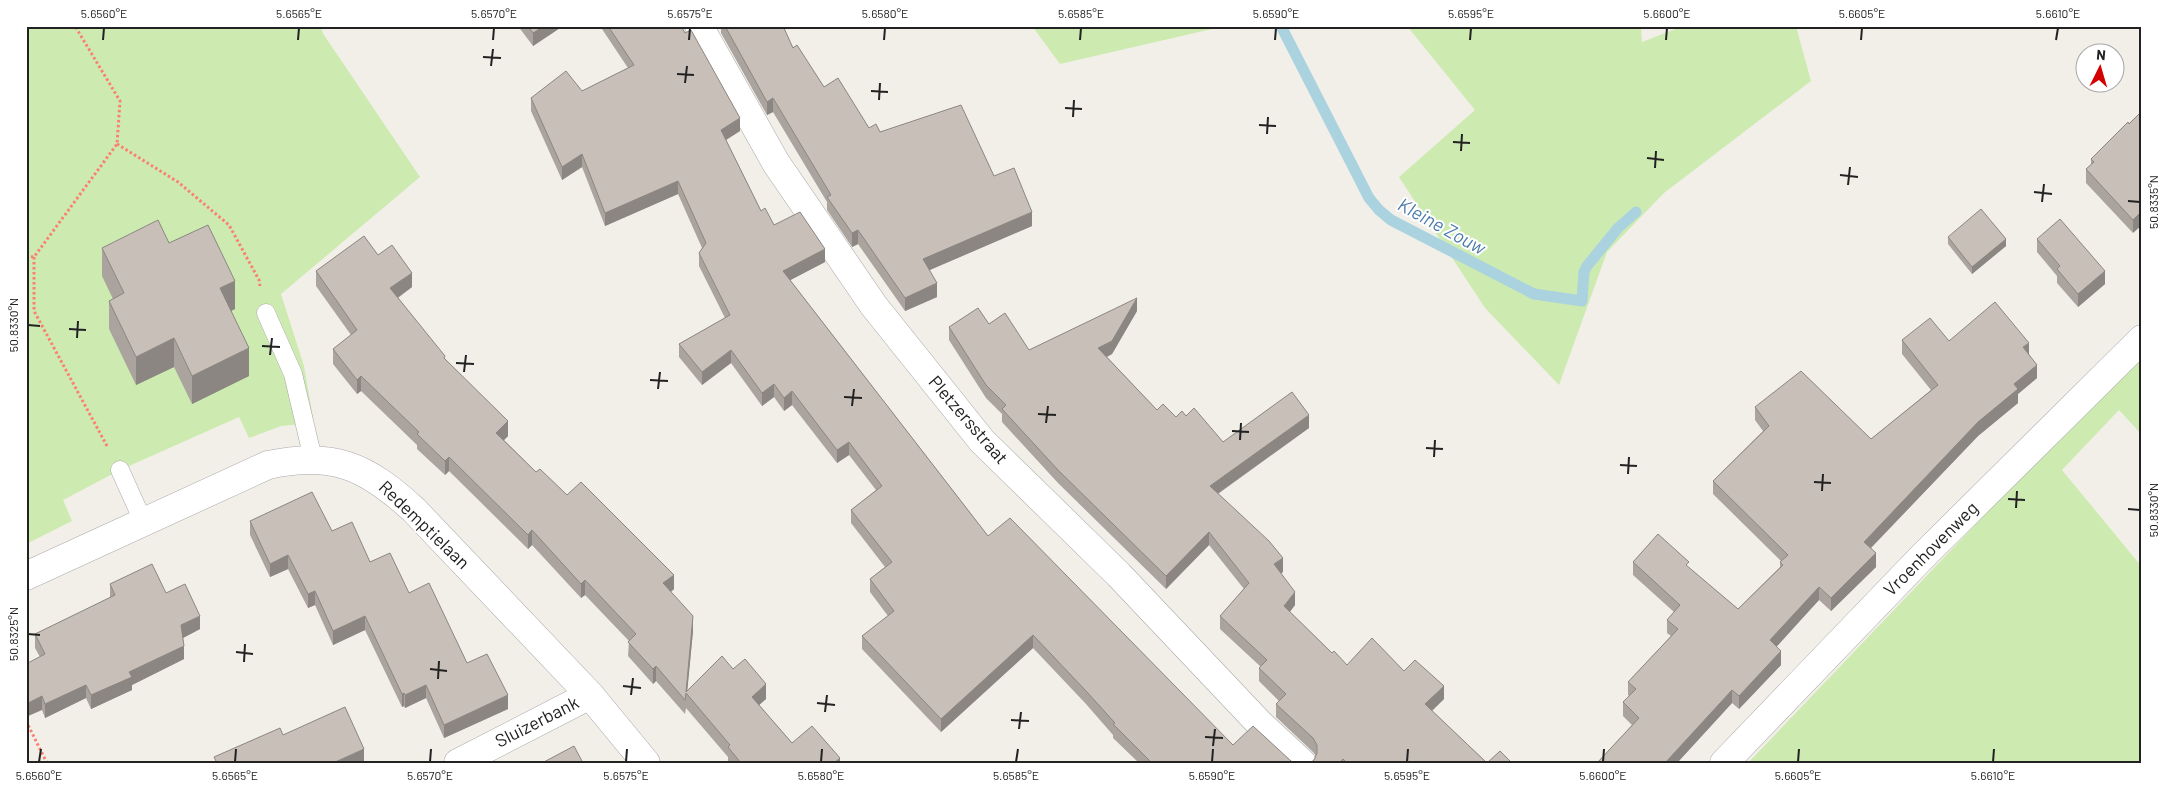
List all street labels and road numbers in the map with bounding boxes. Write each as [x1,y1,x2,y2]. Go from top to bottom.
street label: Pletzersstraat [924,371,1013,468]
street label: Redemptielaan [375,475,475,573]
street label: Vroenhovenweg [1879,497,1982,600]
street label: Sluizerbank [491,691,582,752]

